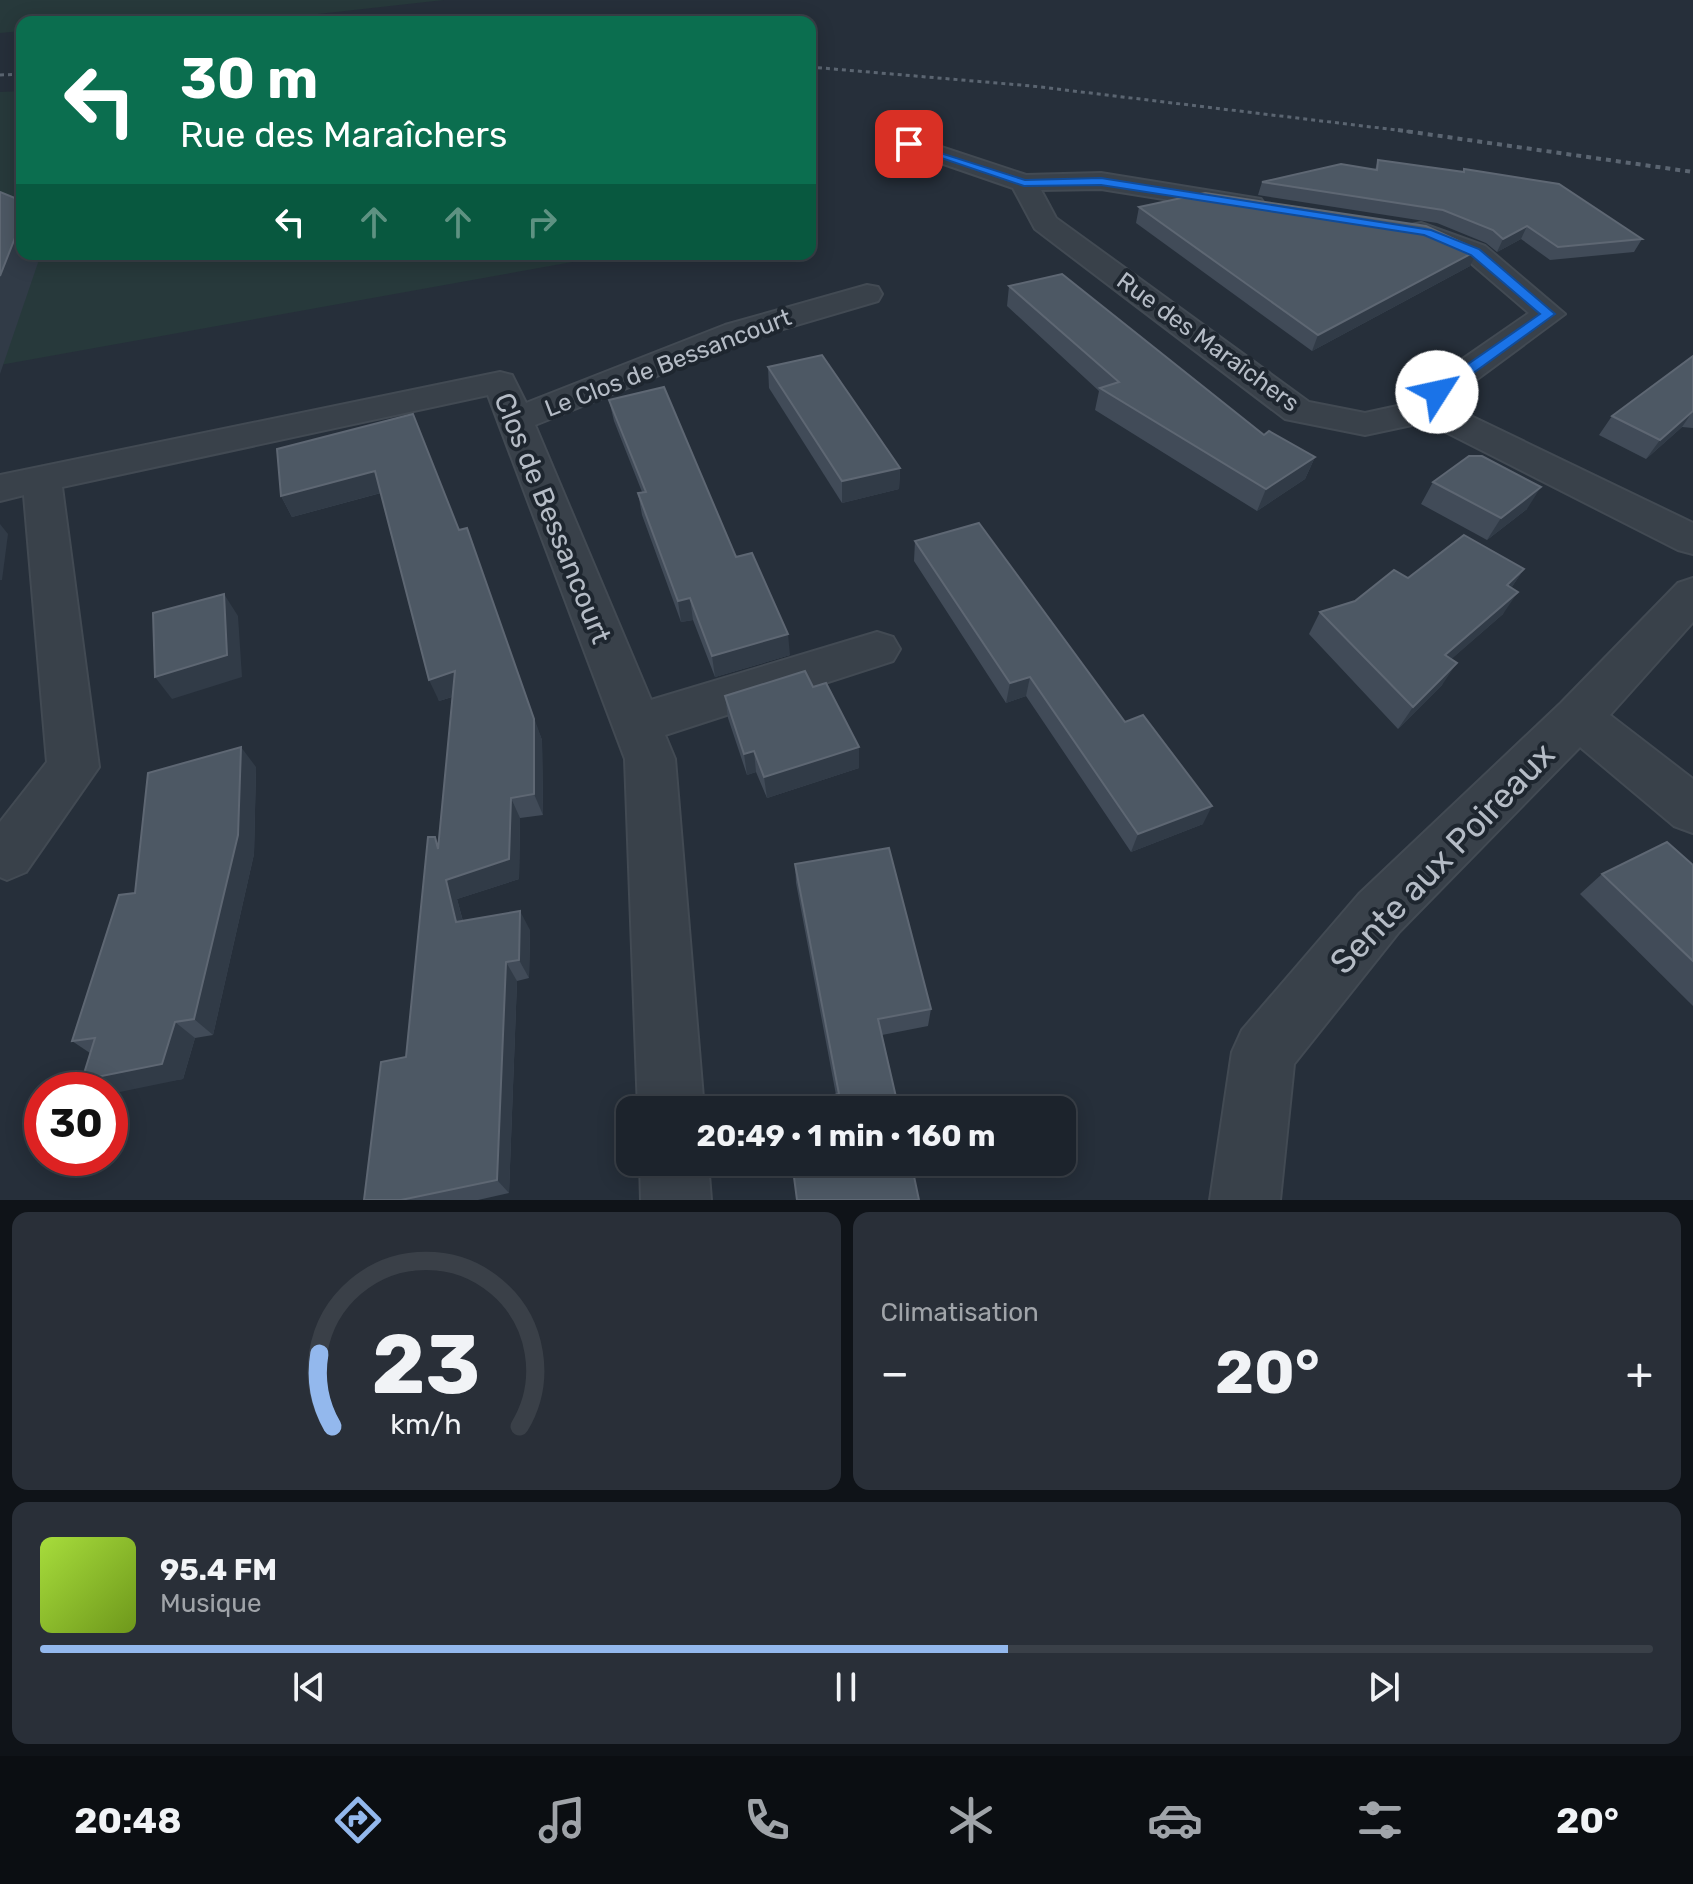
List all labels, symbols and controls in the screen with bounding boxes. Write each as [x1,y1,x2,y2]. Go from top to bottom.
text: 30 m [180,46,318,112]
icon: left [48,48,152,152]
pin [875,110,943,178]
text: Rue des Maraîchers [180,113,507,156]
icon: arrive [887,122,931,166]
icon: left [268,200,312,244]
icon: ahead [352,200,396,244]
icon: ahead [436,200,480,244]
icon: right [520,200,564,244]
street label: Rue des Maraîchers [1111,267,1305,417]
street label: Le Clos de Bessancourt [541,303,795,423]
position arrow [1395,350,1479,434]
street label: Clos de Bessancourt [487,388,618,648]
street label: Sente aux Poireaux [1321,734,1563,983]
speed limit sign: 30 [24,1072,128,1176]
text: 20:49 · 1 min · 160 m [697,1118,996,1154]
text: Climatisation [881,1297,1039,1328]
text: 23 [372,1315,481,1414]
text: 20° [1215,1337,1320,1408]
text: − [881,1347,909,1399]
text: + [1626,1347,1653,1399]
text: km/h [391,1407,462,1441]
text: 95.4 FM [160,1552,277,1588]
text: Musique [160,1588,262,1619]
icon: previous [287,1665,331,1709]
icon: pause [824,1665,868,1709]
icon: next [1362,1665,1406,1709]
icon: directions [330,1792,386,1848]
icon: music [534,1792,590,1848]
icon: phone [739,1792,795,1848]
icon: climate [943,1792,999,1848]
icon: car [1147,1792,1203,1848]
icon: filters [1352,1792,1408,1848]
text: 20:48 [74,1799,182,1842]
text: 20° [1556,1799,1619,1842]

